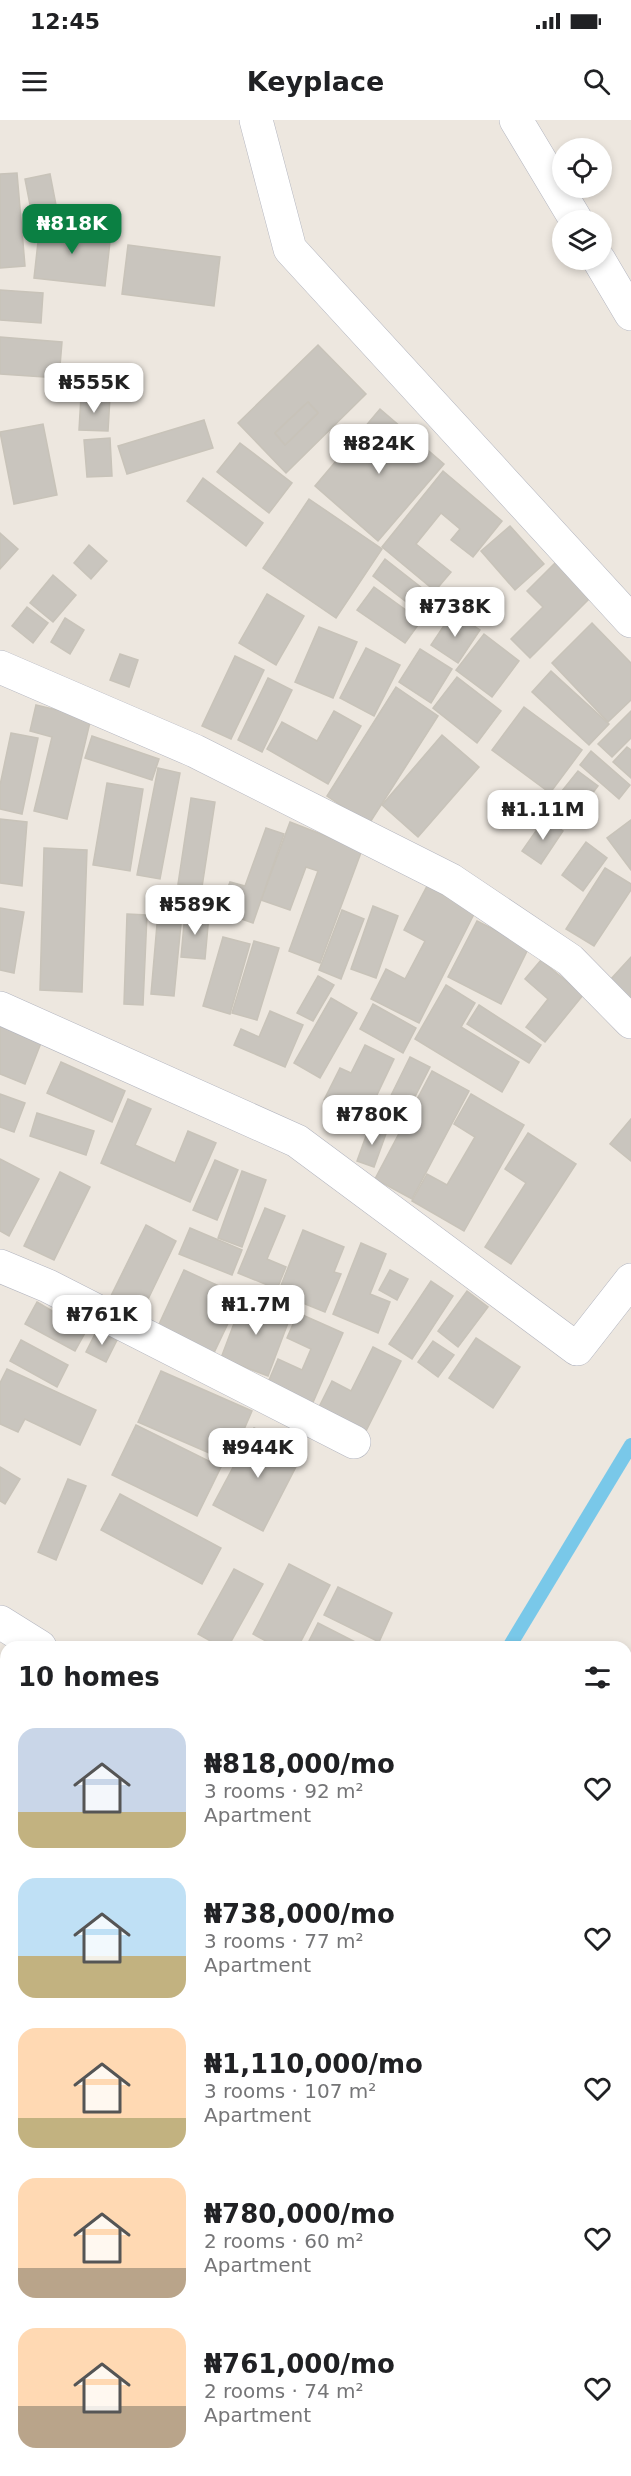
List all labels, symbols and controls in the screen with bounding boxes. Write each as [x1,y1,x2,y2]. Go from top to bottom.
text: 12:45 [30,9,100,34]
icon: menu [18,65,51,98]
icon: search [580,65,613,98]
text: Keyplace [247,66,384,97]
map controls [552,138,612,270]
button: locate [552,138,612,198]
pin: ₦818K [30,204,114,255]
button: layers [552,210,612,270]
text: ₦818K [36,211,108,235]
pin: ₦555K [52,363,136,414]
text: ₦555K [58,370,130,394]
pin: ₦824K [337,424,421,475]
text: ₦824K [343,431,415,455]
pin: ₦738K [413,587,497,638]
text: ₦738K [419,594,491,618]
pin: ₦1.11M [494,790,592,841]
text: ₦1.11M [501,797,585,821]
pin: ₦589K [153,885,237,936]
text: ₦589K [159,892,231,916]
pin: ₦780K [330,1095,414,1146]
text: ₦780K [336,1102,408,1126]
pin: ₦1.7M [214,1285,298,1336]
text: ₦1.7M [221,1292,291,1316]
pin: ₦761K [60,1295,144,1346]
text: ₦761K [66,1302,138,1326]
pin: ₦944K [216,1428,300,1479]
text: ₦944K [222,1435,294,1459]
icon: filters [581,1661,614,1694]
text: 10 homes [18,1662,160,1692]
text: ₦818,000/mo [204,1749,395,1779]
icon: home [66,1752,138,1824]
icon: heart [581,1772,614,1805]
text: 3 rooms · 92 m² [204,1779,364,1803]
text: Apartment [204,1803,311,1827]
text: ₦738,000/mo [204,1899,395,1929]
icon: home [66,1902,138,1974]
icon: heart [581,1922,614,1955]
text: 3 rooms · 77 m² [204,1929,364,1953]
text: Apartment [204,1953,311,1977]
text: ₦1,110,000/mo [204,2049,423,2079]
icon: home [66,2052,138,2124]
icon: heart [581,2072,614,2105]
text: 3 rooms · 107 m² [204,2079,376,2103]
text: Apartment [204,2103,311,2127]
text: ₦780,000/mo [204,2199,395,2229]
icon: home [66,2202,138,2274]
icon: heart [581,2222,614,2255]
text: 2 rooms · 60 m² [204,2229,364,2253]
text: Apartment [204,2253,311,2277]
text: ₦761,000/mo [204,2349,395,2379]
icon: home [66,2352,138,2424]
icon: heart [581,2372,614,2405]
text: 2 rooms · 74 m² [204,2379,364,2403]
text: Apartment [204,2403,311,2427]

